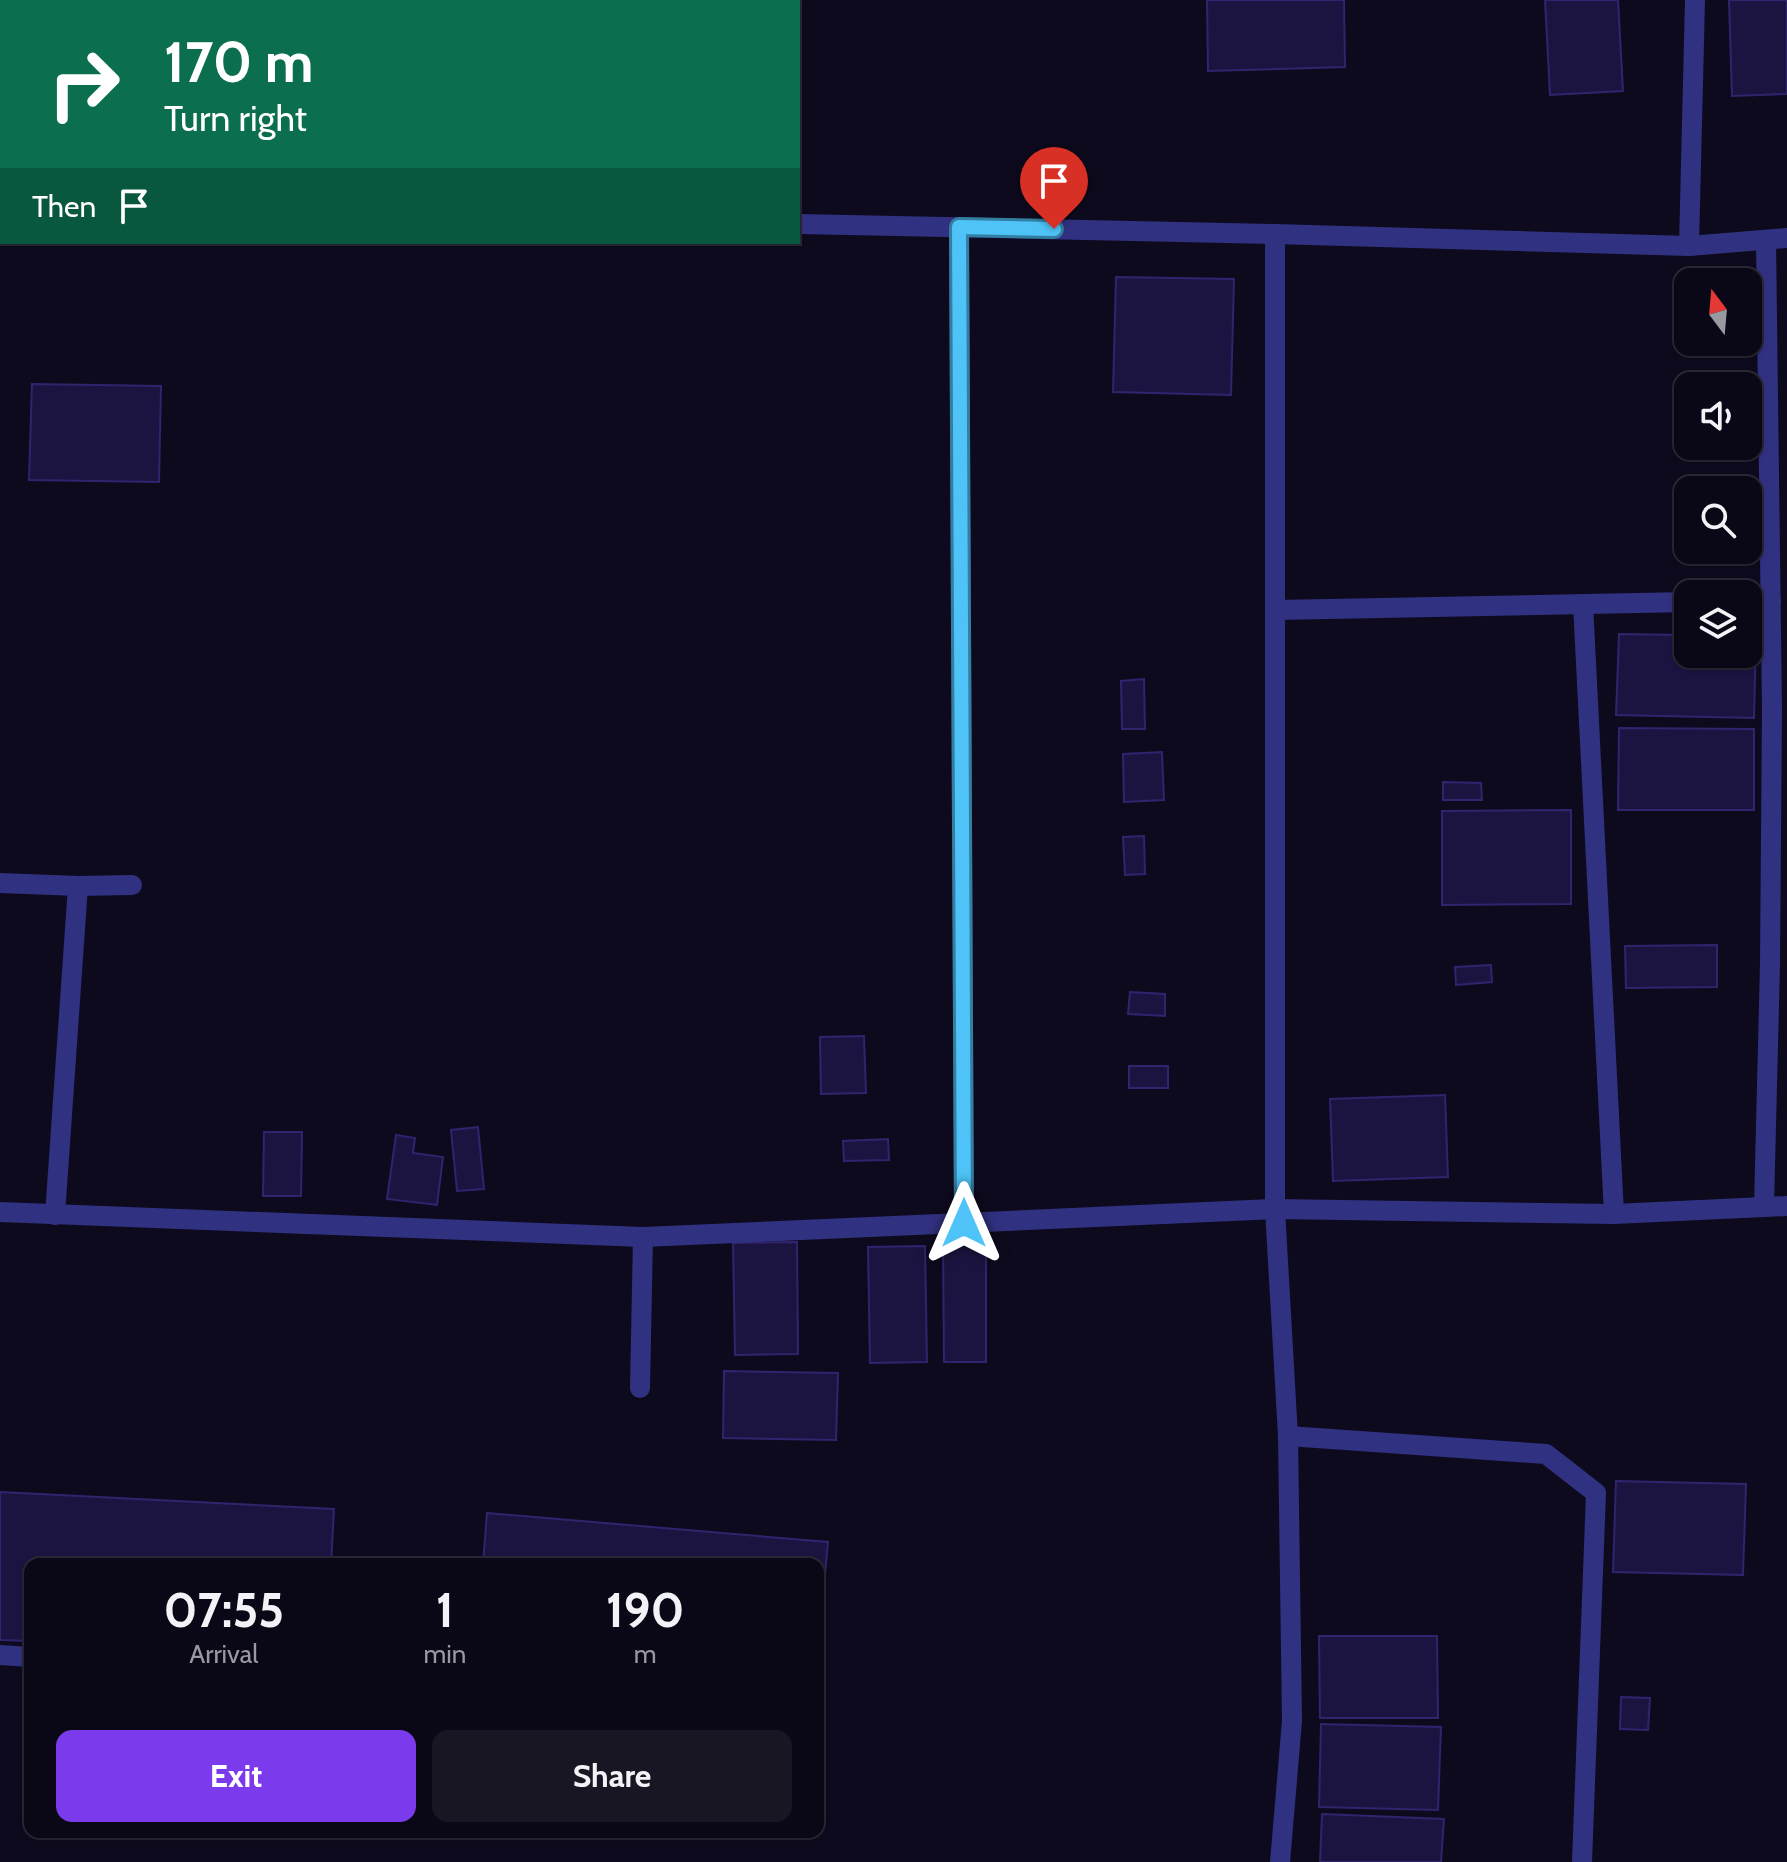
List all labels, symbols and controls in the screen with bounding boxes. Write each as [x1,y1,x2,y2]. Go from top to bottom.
text: 170 m [164,28,314,96]
icon: right [32,32,136,136]
text: Turn right [164,96,307,140]
pin [1020,147,1088,229]
icon: arrive [1032,159,1076,203]
icon: arrive [112,184,156,228]
text: Then [32,188,96,225]
north arrow [1674,268,1762,356]
map controls [1674,268,1762,668]
button: sound [1674,372,1762,460]
button: search [1674,476,1762,564]
button: layers [1674,580,1762,668]
position arrow [922,1181,1006,1265]
text: 07:55 [163,1581,284,1639]
text: 1 [436,1581,454,1639]
text: 190 [606,1581,684,1639]
text: Arrival [189,1638,258,1670]
text: min [424,1638,466,1670]
text: m [634,1638,657,1670]
button: Exit [56,1730,416,1822]
button: Share [432,1730,792,1822]

